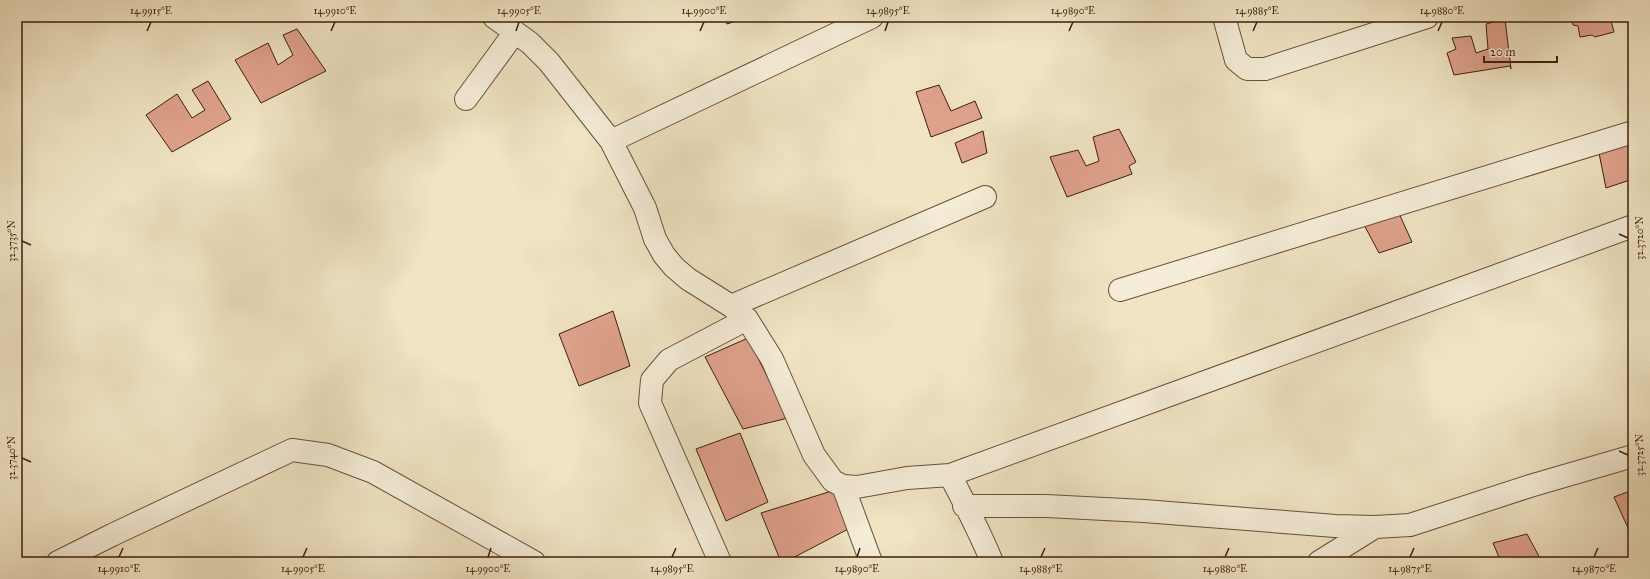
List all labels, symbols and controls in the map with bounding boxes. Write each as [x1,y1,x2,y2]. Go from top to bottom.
text: 14.9915°E [130,5,172,17]
text: 14.9910°E [313,5,357,17]
text: 14.9905°E [497,5,541,17]
text: 14.9900°E [682,5,727,17]
text: 14.9895°E [866,5,910,17]
text: 14.9890°E [1051,5,1095,17]
text: 14.9885°E [1235,5,1279,17]
text: 14.9880°E [1420,5,1464,17]
scale bar [1484,38,1557,64]
text: 20 m [1490,45,1516,59]
text: 32.3720°N [1634,216,1646,260]
text: 32.3735°N [6,220,18,262]
text: 32.3725°N [1634,433,1646,476]
text: 32.3740°N [6,436,18,480]
text: 14.9910°E [97,563,141,575]
text: 14.9905°E [281,563,325,575]
text: 14.9900°E [466,563,511,575]
text: 14.9895°E [650,563,694,575]
text: 14.9890°E [835,563,879,575]
text: 14.9885°E [1019,563,1063,575]
text: 14.9880°E [1203,563,1247,575]
text: 14.9875°E [1388,563,1432,575]
text: 14.9870°E [1572,563,1616,575]

